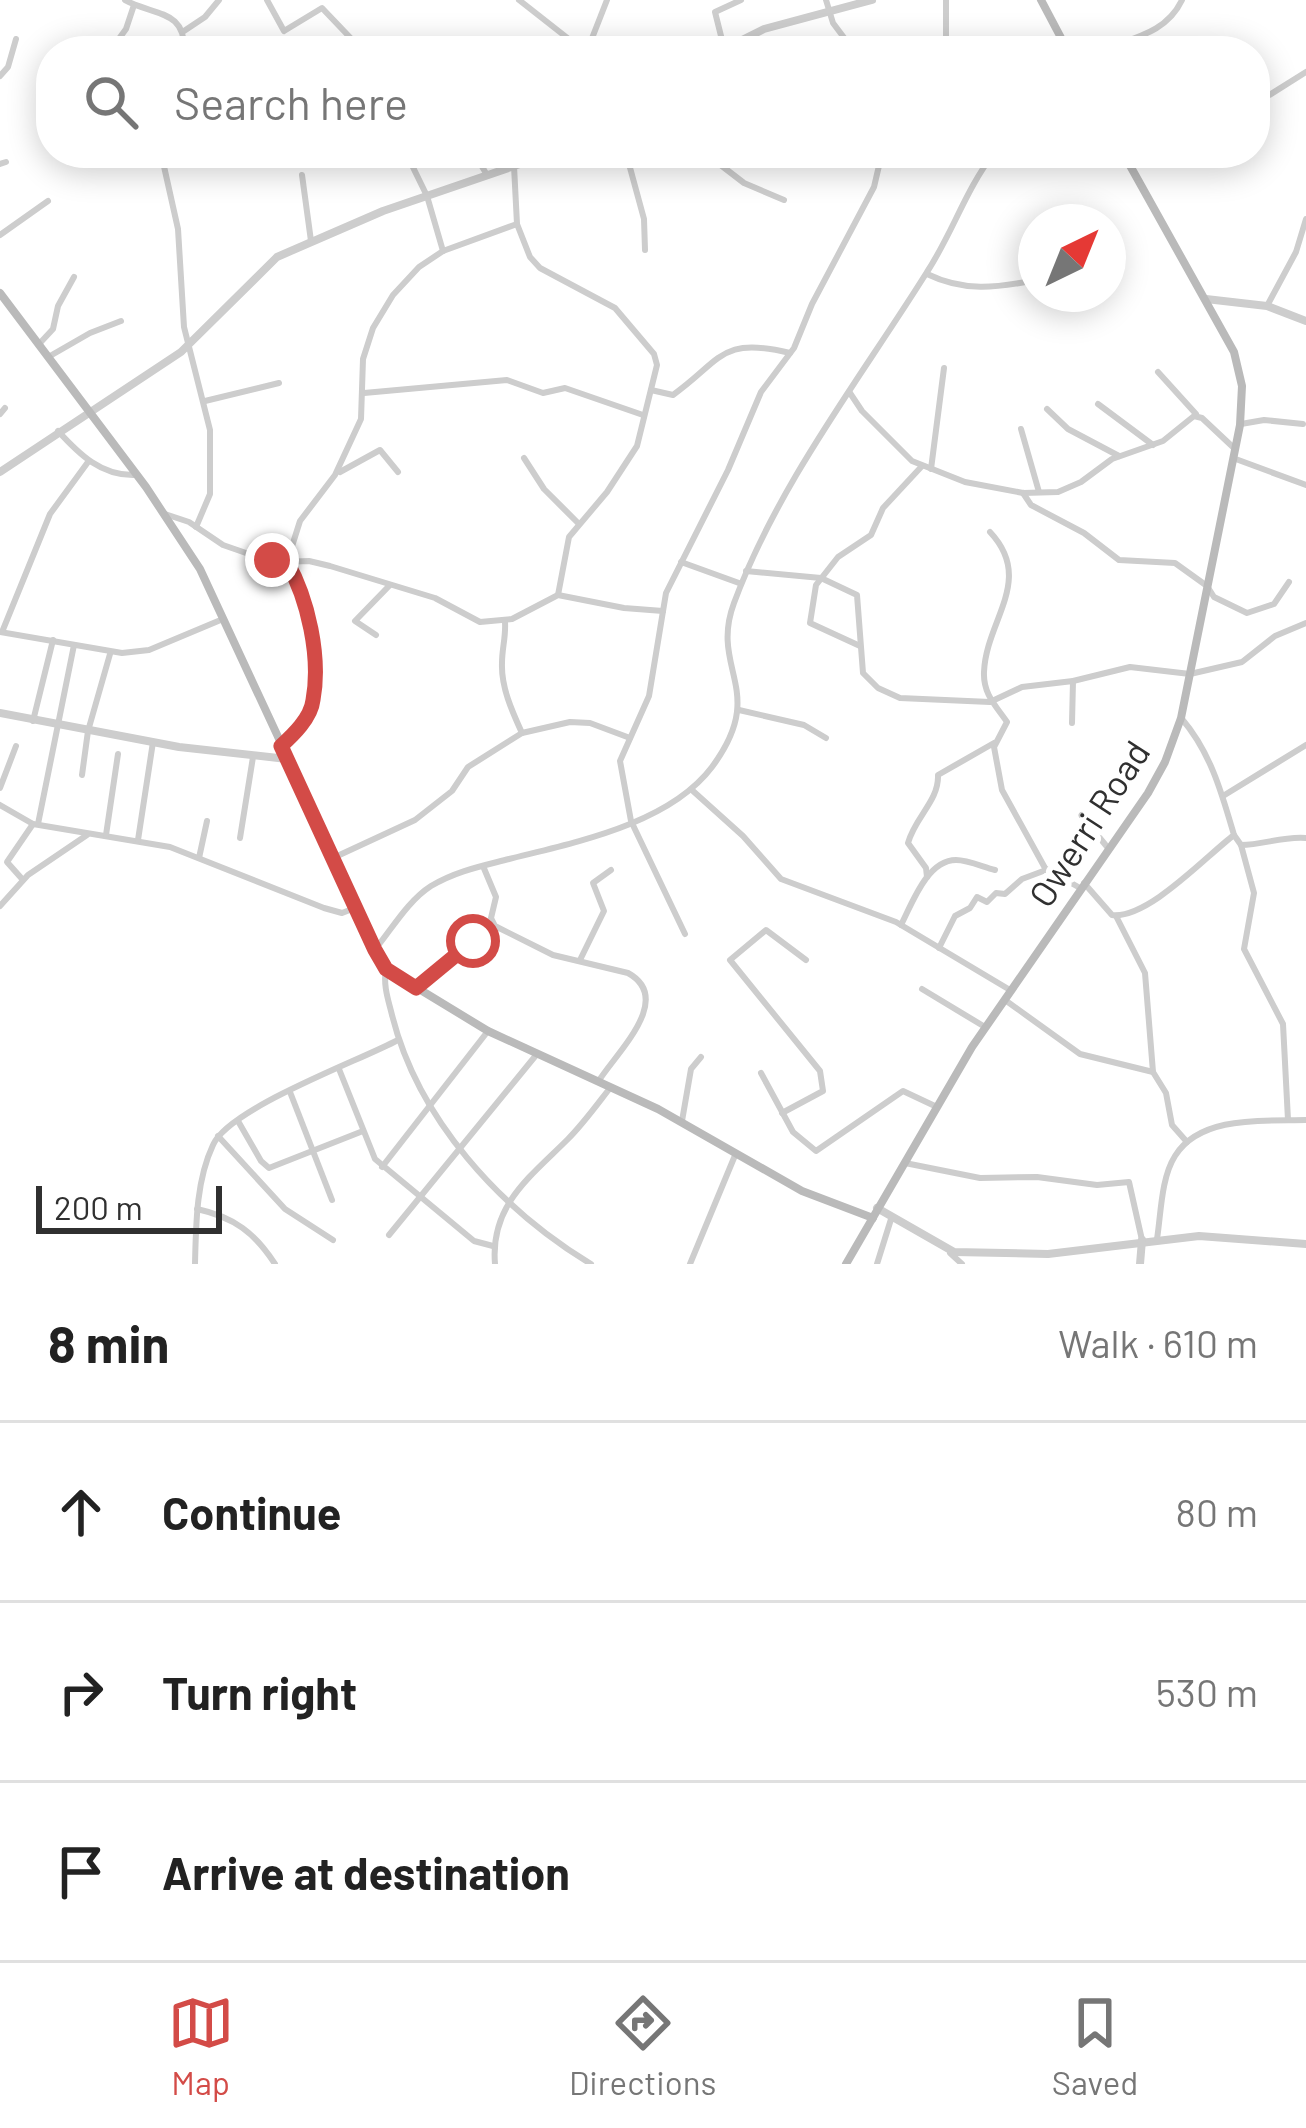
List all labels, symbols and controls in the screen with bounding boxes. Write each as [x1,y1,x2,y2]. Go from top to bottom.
search box [36,36,1270,168]
icon: search [78,69,144,135]
text: Search here [174,75,408,129]
north arrow [1018,204,1126,312]
route end [245,533,299,587]
street label: Owerri Road [1018,732,1158,914]
route start [446,914,500,968]
scale bar [36,1180,222,1233]
text: 200 m [54,1187,143,1227]
text: 8 min [48,1312,169,1373]
text: Walk · 610 m [1058,1319,1258,1366]
icon: ahead [48,1479,114,1545]
text: Continue [162,1485,341,1539]
text: 80 m [1176,1488,1258,1535]
icon: right [48,1659,114,1725]
text: Turn right [162,1665,357,1719]
text: 530 m [1156,1668,1258,1715]
icon: arrive [48,1839,114,1905]
text: Arrive at destination [162,1845,570,1899]
tab: Map [168,1990,234,2102]
tab: Directions [569,1990,716,2102]
tab: Saved [1052,1990,1138,2102]

